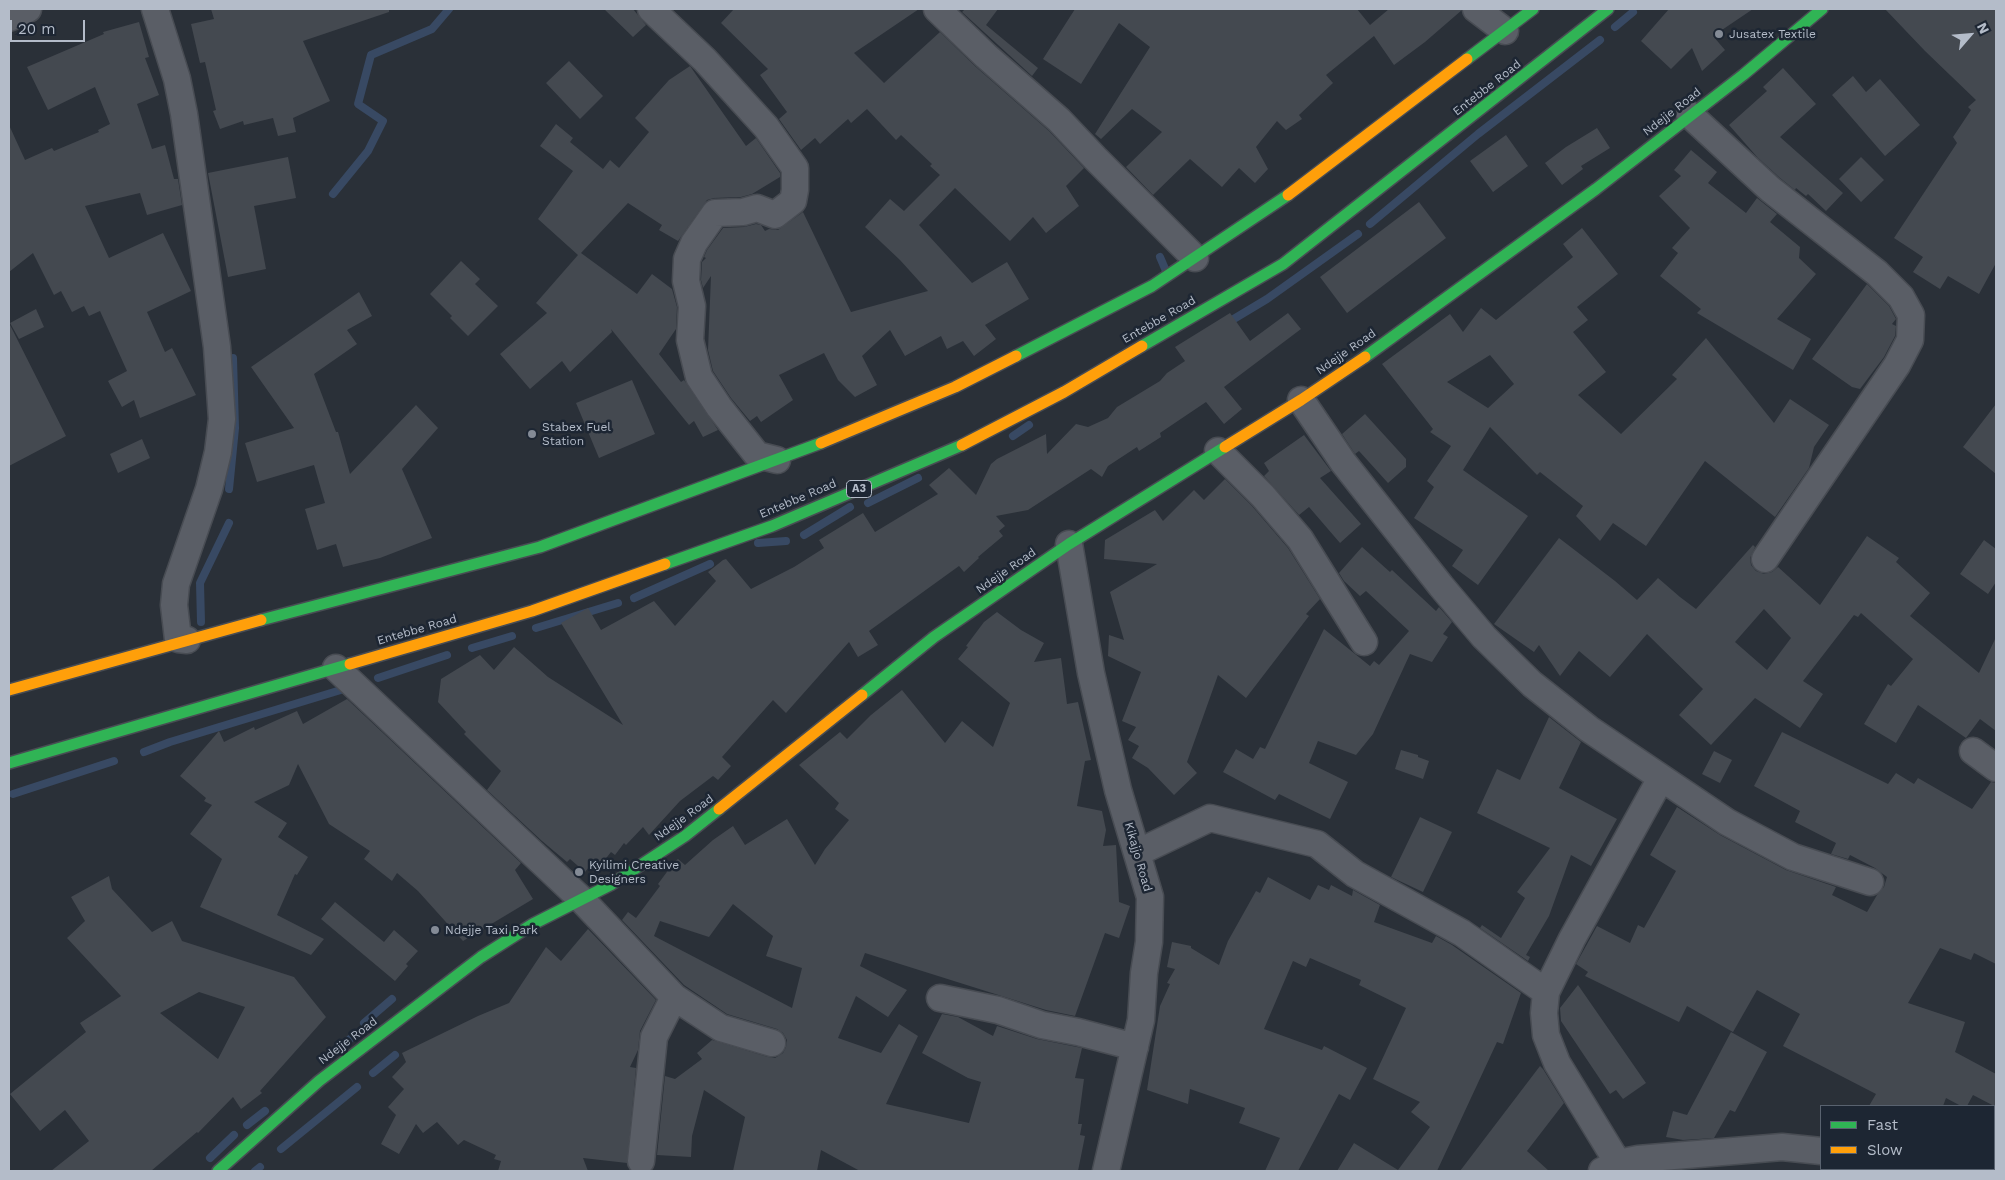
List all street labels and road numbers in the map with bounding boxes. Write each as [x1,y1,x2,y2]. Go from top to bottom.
street label: Entebbe Road [1450,57,1524,119]
street label: Ndejje Road [1640,85,1704,139]
street label: Entebbe Road [1120,293,1198,347]
street label: Ndejje Road [1313,326,1379,378]
street label: Entebbe Road [757,476,839,522]
road number: A3 [846,480,872,498]
street label: Ndejje Road [973,545,1039,597]
street label: Entebbe Road [375,612,459,648]
street label: Ndejje Road [652,792,716,844]
street label: Kikajjo Road [1121,821,1155,893]
street label: Ndejje Road [316,1014,380,1068]

